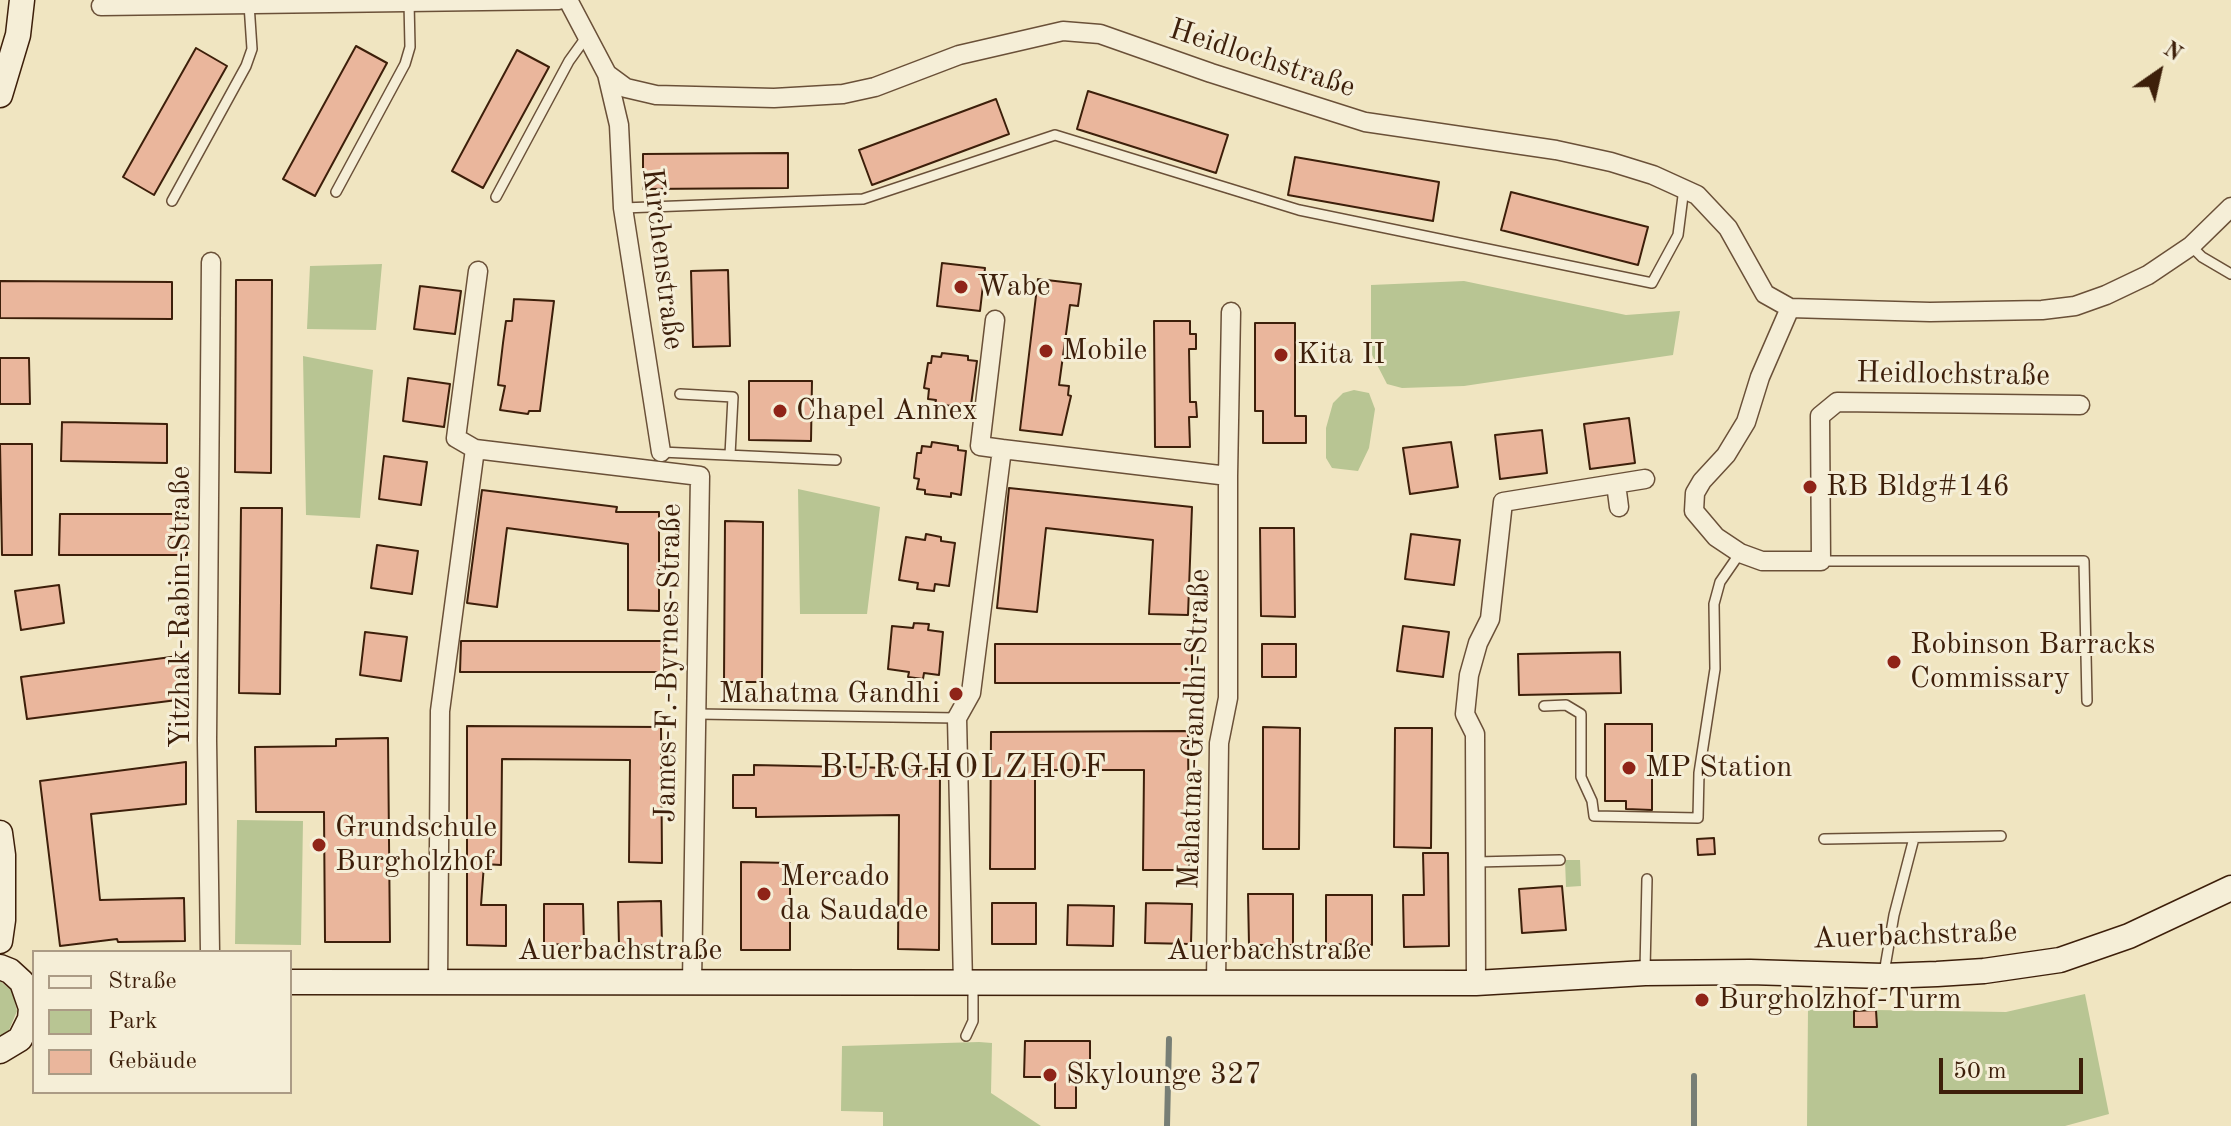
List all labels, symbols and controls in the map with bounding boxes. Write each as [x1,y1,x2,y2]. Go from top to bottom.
street label: Heidlochstraße [1164,12,1360,106]
north arrow [2119,32,2199,112]
text: N [2159,38,2186,66]
street label: Kirchenstraße [633,166,691,352]
place label: Wabe [977,269,1051,305]
marker: Wabe [952,278,970,296]
place label: Mobile [1062,333,1147,369]
place label: Kita II [1297,337,1385,373]
marker: Mobile [1037,342,1055,360]
marker: Kita II [1272,346,1290,364]
street label: Heidlochstraße [1856,355,2050,395]
place label: Chapel Annex [796,393,978,429]
marker: Chapel Annex [771,402,789,420]
street label: Yitzhak-Rabin-Straße [163,466,199,748]
place label: RB Bldg#146 [1826,469,2010,505]
marker: RB Bldg#146 [1801,478,1819,496]
street label: James-F.-Byrnes-Straße [648,503,690,823]
street label: Mahatma-Gandhi-Straße [1171,568,1219,890]
place label: Robinson Barracks Commissary [1910,627,2155,698]
marker: Robinson Barracks Commissary [1885,653,1903,671]
place label: Mahatma Gandhi [719,676,940,712]
marker: Mahatma Gandhi [947,685,965,703]
district label: BURGHOLZHOF [819,748,1109,788]
place label: MP Station [1645,750,1793,786]
marker: MP Station [1620,759,1638,777]
place label: Grundschule Burgholzhof [335,810,497,880]
marker: Grundschule Burgholzhof [310,836,328,854]
place label: Mercado da Saudade [780,859,928,930]
marker: Mercado da Saudade [755,885,773,903]
street label: Auerbachstraße [1812,914,2018,958]
street label: Auerbachstraße [518,933,722,969]
street label: Auerbachstraße [1167,933,1371,969]
legend [32,950,292,1094]
text: Straße [108,970,177,994]
place label: Burgholzhof-Turm [1718,982,1961,1018]
marker: Burgholzhof-Turm [1693,991,1711,1009]
text: Park [108,1010,157,1034]
scale bar [1943,1042,2087,1092]
text: Gebäude [108,1050,197,1074]
place label: Skylounge 327 [1066,1057,1262,1093]
text: 50 m [1953,1060,2007,1084]
marker: Skylounge 327 [1041,1066,1059,1084]

